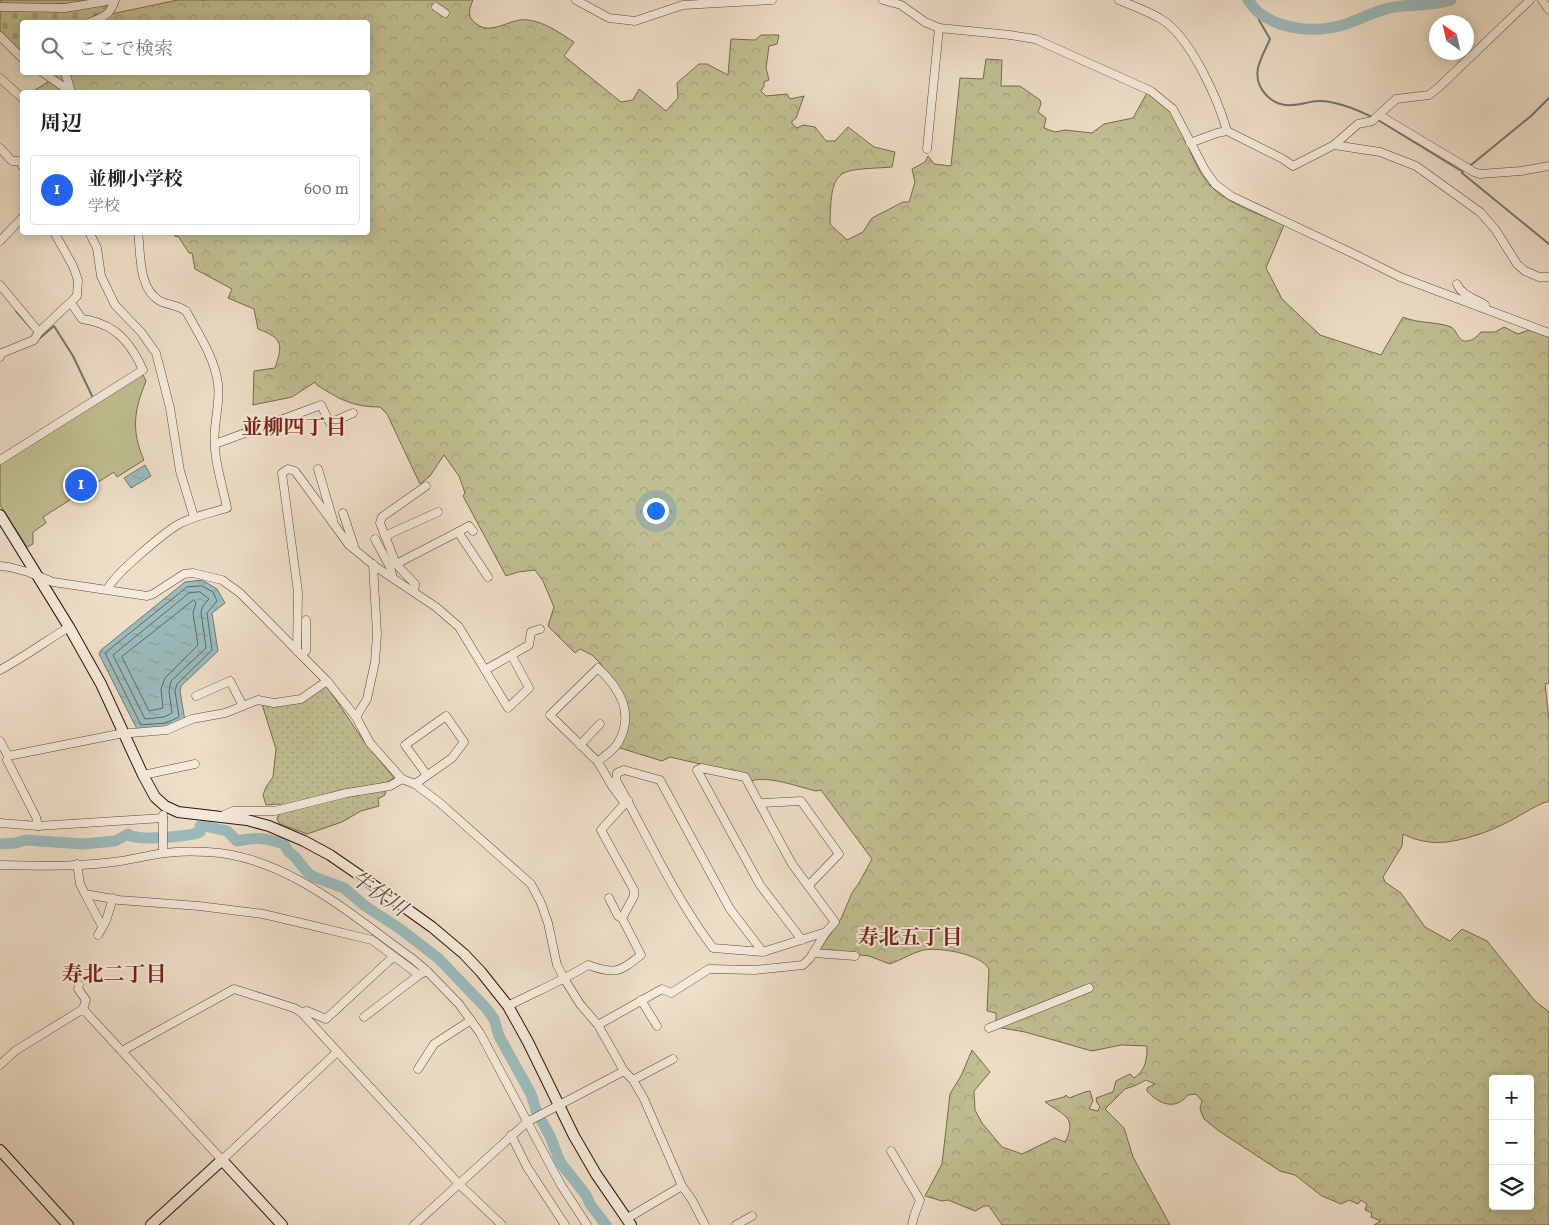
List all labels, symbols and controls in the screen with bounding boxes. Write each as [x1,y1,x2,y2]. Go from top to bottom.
north arrow [1429,15,1474,60]
search box [20,20,370,75]
icon: search [38,34,66,62]
text: ここで検索 [78,37,173,63]
text: 周辺 [40,110,82,139]
text: 並柳小学校 [88,167,183,193]
text: 1 [54,179,60,201]
text: 600 m [304,179,349,201]
text: 学校 [88,196,120,218]
district label: 並柳四丁目 [242,414,347,443]
pin: 1 [65,466,97,504]
your location [643,498,669,524]
water label: 牛伏川 [344,864,414,925]
district label: 寿北五丁目 [858,924,963,953]
district label: 寿北二丁目 [62,961,167,990]
map controls [1489,1075,1534,1210]
button: + [1489,1075,1534,1120]
button: − [1489,1120,1534,1165]
button: layers [1489,1165,1534,1210]

